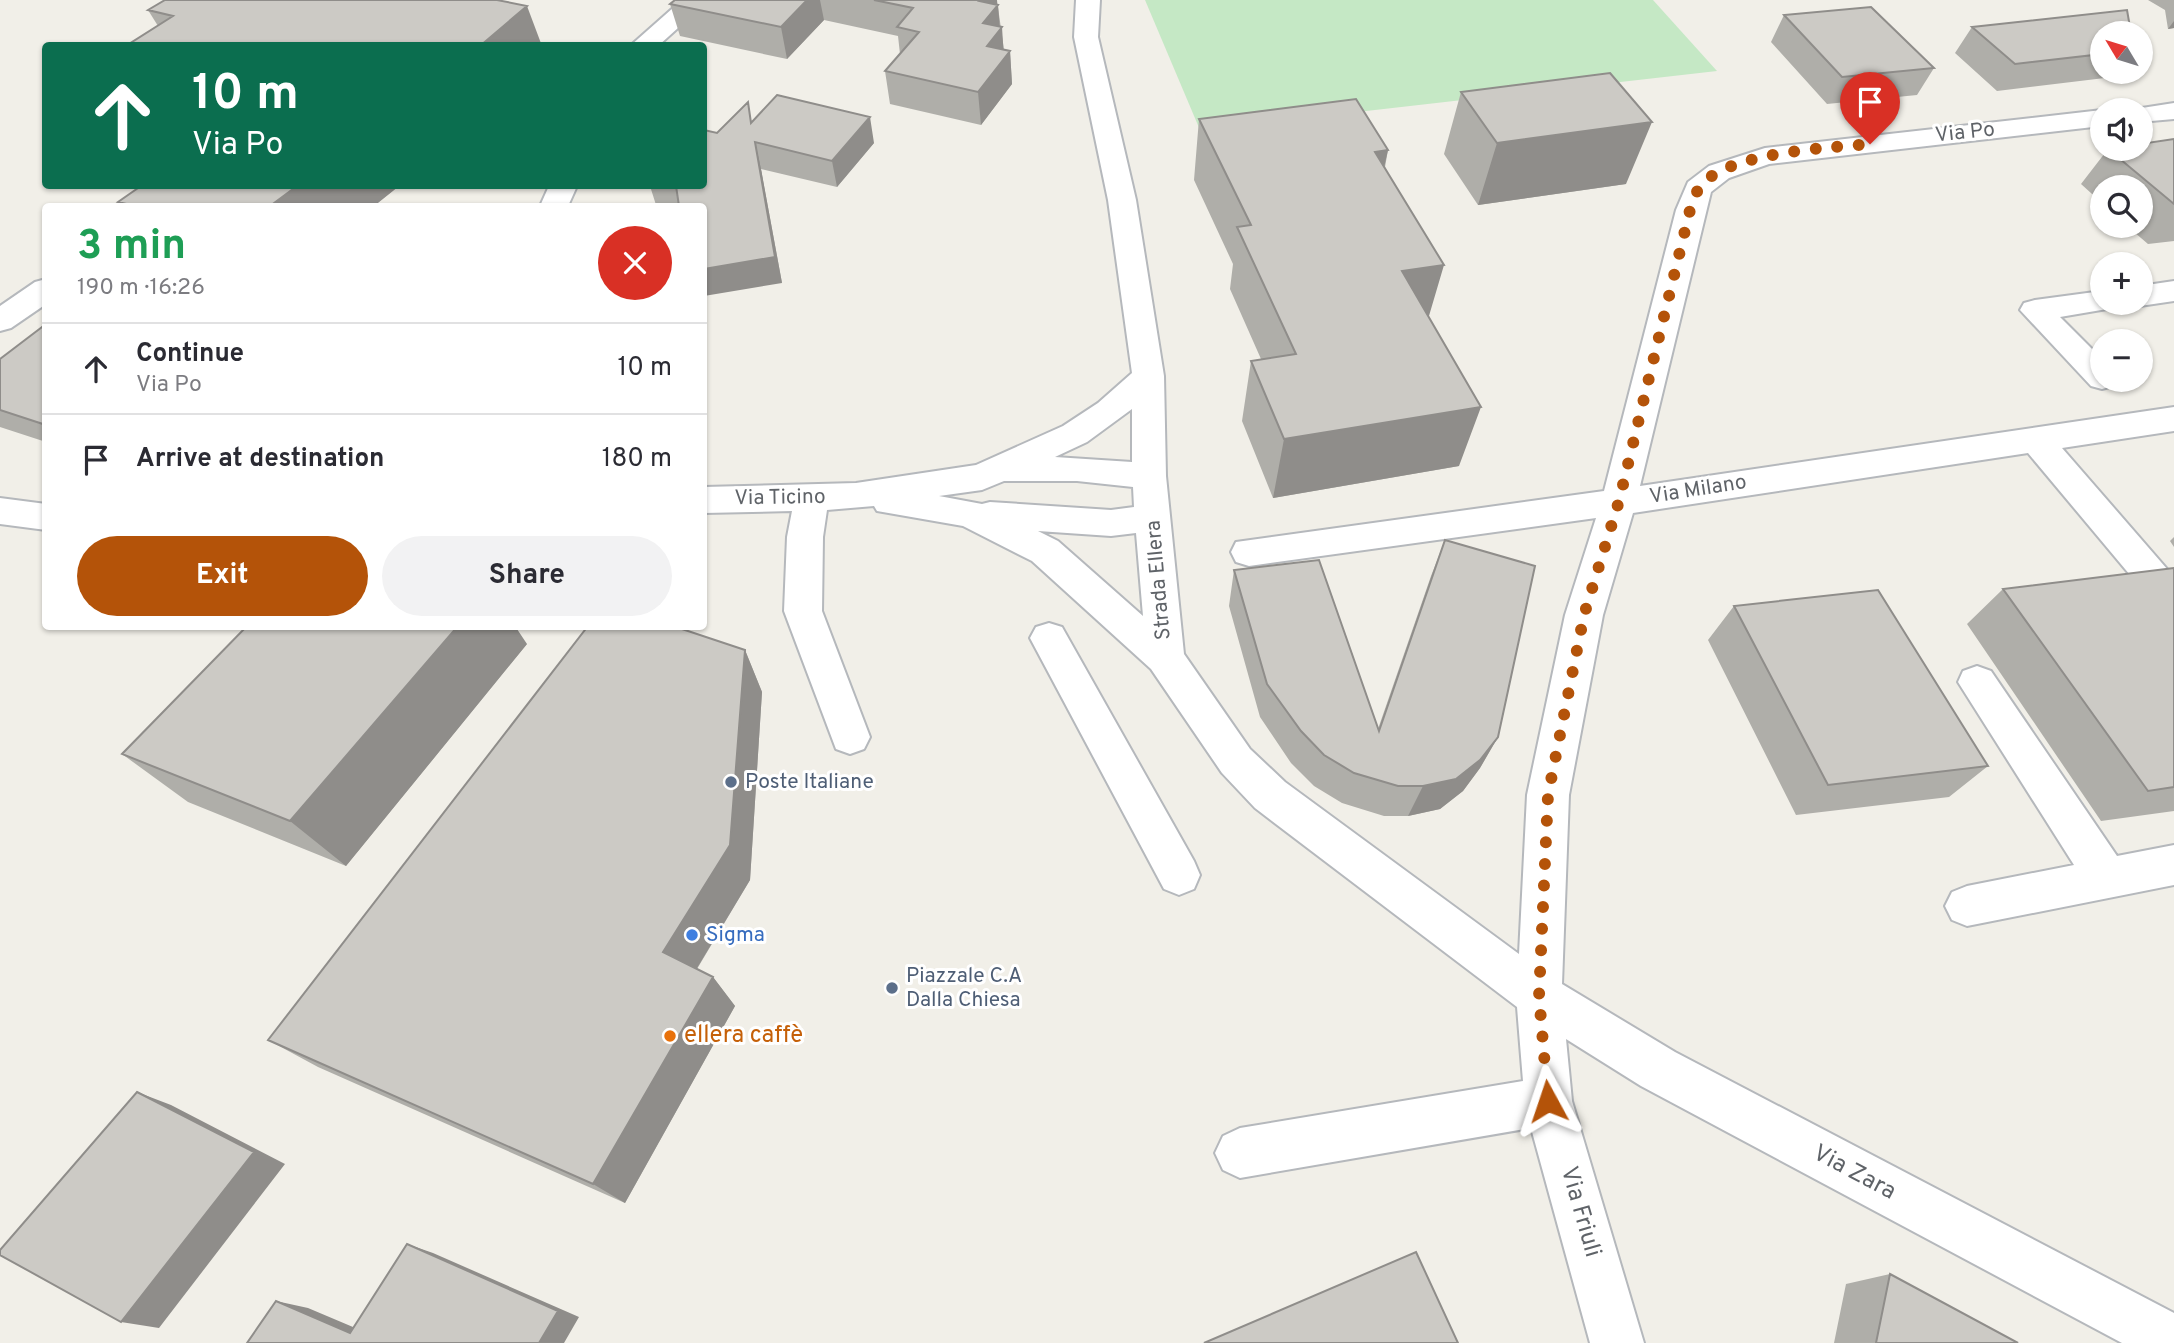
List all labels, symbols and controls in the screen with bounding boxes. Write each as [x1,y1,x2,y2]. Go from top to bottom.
north arrow [2090,21,2152,84]
map controls [2090,21,2153,392]
text: 10 m [192,65,299,127]
icon: ahead [77,70,168,161]
pin [1840,72,1900,144]
icon: arrive [1851,83,1889,121]
button: sound [2090,98,2153,161]
street label: Via Po [1934,116,1996,150]
text: Via Po [192,126,283,166]
button: search [2090,175,2153,238]
text: 3 min [77,221,186,274]
button: close [598,226,672,300]
button: + [2090,252,2153,315]
text: 190 m · 16:26 [77,274,205,303]
button: − [2090,329,2153,392]
text: Continue [136,338,244,371]
icon: ahead [77,350,115,388]
text: 10 m [617,352,672,385]
text: Via Po [136,371,202,400]
icon: arrive [77,441,115,479]
text: Arrive at destination [136,443,384,476]
text: 180 m [602,443,672,476]
street label: Via Milano [1648,469,1748,511]
street label: Via Ticino [734,484,826,512]
street label: Strada Ellera [1140,519,1178,641]
button: Exit [77,536,368,616]
button: Share [382,536,672,616]
place label: Poste Italiane [745,769,874,796]
marker: Poste Italiane [723,774,739,790]
place label: Sigma [706,922,765,949]
marker: Sigma [684,927,700,943]
place label: Piazzale C.A Dalla Chiesa [906,963,1022,1014]
marker: Piazzale C.A Dalla Chiesa [884,980,900,996]
place label: ellera caffè [684,1021,803,1051]
marker: ellera caffè [662,1028,678,1044]
position arrow [1511,1064,1585,1138]
street label: Via Zara [1807,1139,1901,1207]
street label: Via Friuli [1553,1163,1607,1261]

